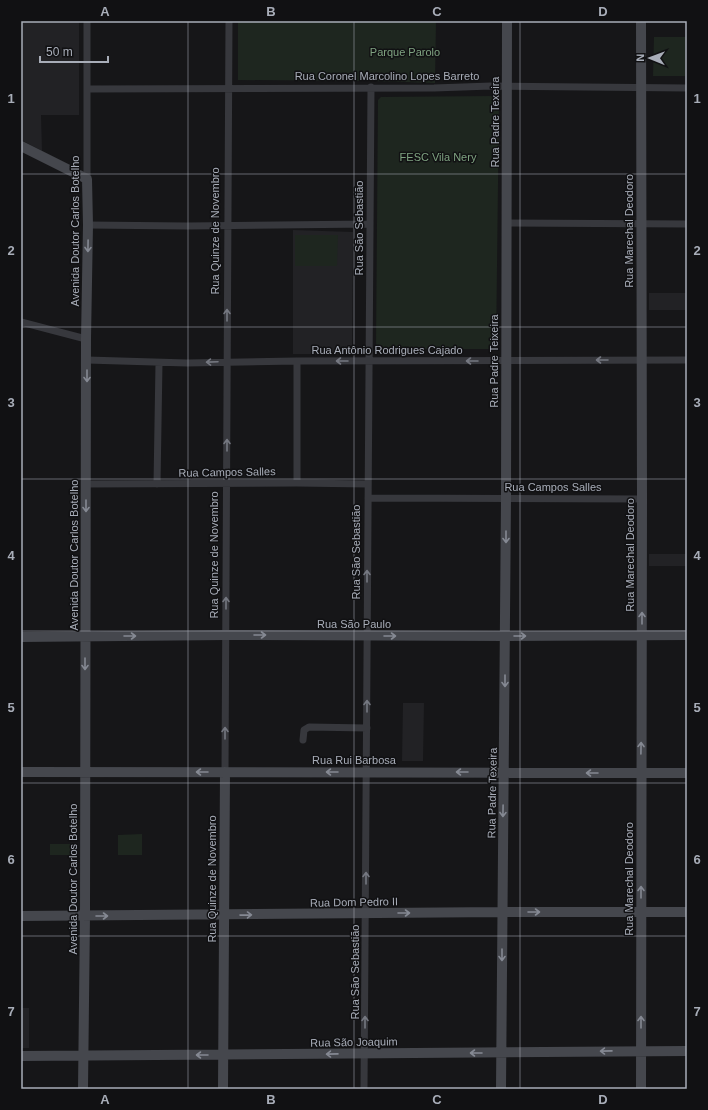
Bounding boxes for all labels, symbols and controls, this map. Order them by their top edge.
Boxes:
text: A [100,4,110,19]
text: B [266,4,276,19]
text: C [432,4,442,19]
text: D [598,4,608,19]
scale bar [40,38,108,64]
north arrow [630,38,670,78]
text: 50 m [46,45,73,59]
park label: Parque Parolo [370,46,440,58]
text: N [634,54,646,62]
street label: Rua Coronel Marcolino Lopes Barreto [295,70,479,82]
street label: Rua Padre Texeira [489,76,501,167]
text: 1 [7,91,15,106]
text: 1 [693,91,701,106]
park label: FESC Vila Nery [400,151,477,163]
street label: Avenida Doutor Carlos Botelho [69,156,81,306]
street label: Rua Quinze de Novembro [209,167,221,295]
street label: Rua Marechal Deodoro [623,174,635,288]
street label: Rua São Sebastião [353,181,365,275]
one-way arrow [84,239,92,252]
text: 2 [7,243,15,258]
text: 2 [693,243,701,258]
one-way arrow [223,309,231,322]
street label: Rua Padre Teixeira [488,313,500,408]
street label: Rua Antônio Rodrigues Cajado [311,344,463,356]
one-way arrow [596,356,609,364]
one-way arrow [336,357,349,365]
one-way arrow [466,357,479,365]
one-way arrow [206,359,219,366]
one-way arrow [83,369,91,382]
text: 3 [7,395,15,410]
text: 3 [693,395,701,410]
one-way arrow [223,439,231,452]
street label: Rua Campos Salles [178,465,276,479]
street label: Avenida Doutor Carlos Botelho [68,480,80,630]
street label: Rua Campos Salles [504,481,602,493]
street label: Rua Quinze de Novembro [208,491,220,619]
street label: Rua Marechal Deodoro [624,498,636,612]
one-way arrow [82,499,90,512]
street label: Rua São Sebastião [350,505,362,599]
one-way arrow [502,530,510,543]
text: 4 [7,548,15,563]
text: 4 [693,548,701,563]
one-way arrow [363,570,371,583]
one-way arrow [222,597,230,610]
one-way arrow [638,612,646,625]
street label: Rua São Paulo [317,618,391,630]
one-way arrow [253,631,266,639]
one-way arrow [123,632,136,640]
one-way arrow [383,632,396,640]
one-way arrow [513,632,526,640]
one-way arrow [81,657,89,670]
one-way arrow [501,674,509,687]
text: 5 [7,700,15,715]
one-way arrow [363,700,371,713]
text: 5 [693,700,701,715]
one-way arrow [221,727,229,740]
one-way arrow [637,742,645,755]
street label: Rua Padre Texeira [485,747,499,839]
street label: Rua Rui Barbosa [312,754,397,766]
one-way arrow [196,768,209,776]
one-way arrow [326,768,339,776]
one-way arrow [456,768,469,776]
one-way arrow [586,769,599,777]
street label: Avenida Doutor Carlos Botelho [67,804,79,954]
one-way arrow [499,804,507,817]
street label: Rua Quinze de Novembro [206,815,218,943]
street label: Rua Marechal Deodoro [623,822,635,936]
text: 6 [7,852,15,867]
text: 6 [693,852,701,867]
one-way arrow [362,872,370,885]
one-way arrow [637,886,645,899]
street label: Rua Dom Pedro II [310,895,398,909]
one-way arrow [527,908,540,916]
one-way arrow [397,909,410,917]
one-way arrow [239,911,252,919]
one-way arrow [95,912,108,920]
street label: Rua São Sebastião [349,925,361,1019]
one-way arrow [498,948,506,961]
text: 7 [7,1004,15,1019]
text: 7 [693,1004,701,1019]
one-way arrow [361,1016,369,1029]
one-way arrow [637,1016,645,1029]
street label: Rua São Joaquim [310,1035,398,1049]
one-way arrow [600,1047,613,1055]
one-way arrow [470,1049,483,1057]
one-way arrow [326,1050,339,1058]
one-way arrow [196,1051,209,1059]
text: A [100,1092,110,1107]
text: B [266,1092,276,1107]
text: C [432,1092,442,1107]
text: D [598,1092,608,1107]

